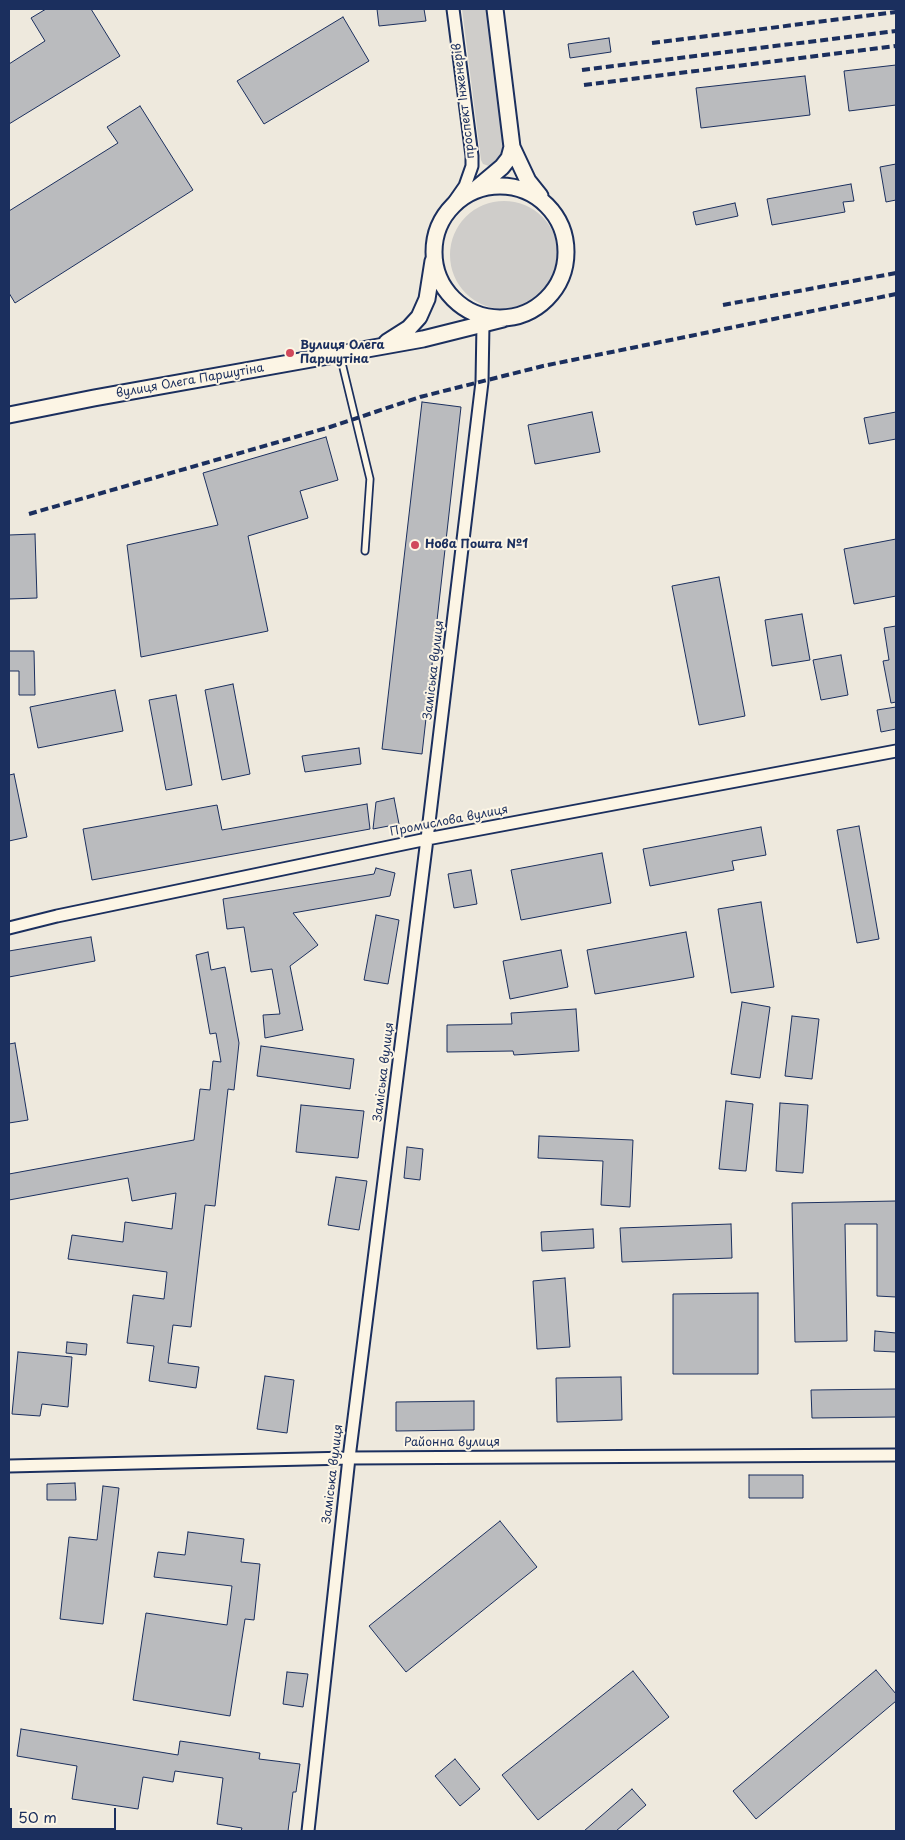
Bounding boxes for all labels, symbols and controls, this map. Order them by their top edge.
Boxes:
street label: проспект Інженерів [450,42,478,160]
place label: Вулиця Олега Паршутіна [300,339,385,367]
marker: Вулиця Олега Паршутіна [284,347,296,359]
street label: вулиця Олега Паршутіна [115,361,265,401]
place label: Нова Пошта №1 [425,538,528,552]
marker: Нова Пошта №1 [409,539,421,551]
street label: Заміська вулиця [421,619,447,721]
street label: Промислова вулиця [389,802,509,840]
street label: Заміська вулиця [371,1021,397,1123]
street label: Заміська вулиця [320,1423,346,1525]
street label: Районна вулиця [404,1436,500,1450]
scale bar [12,1798,119,1830]
text: 50 m [18,1805,57,1828]

